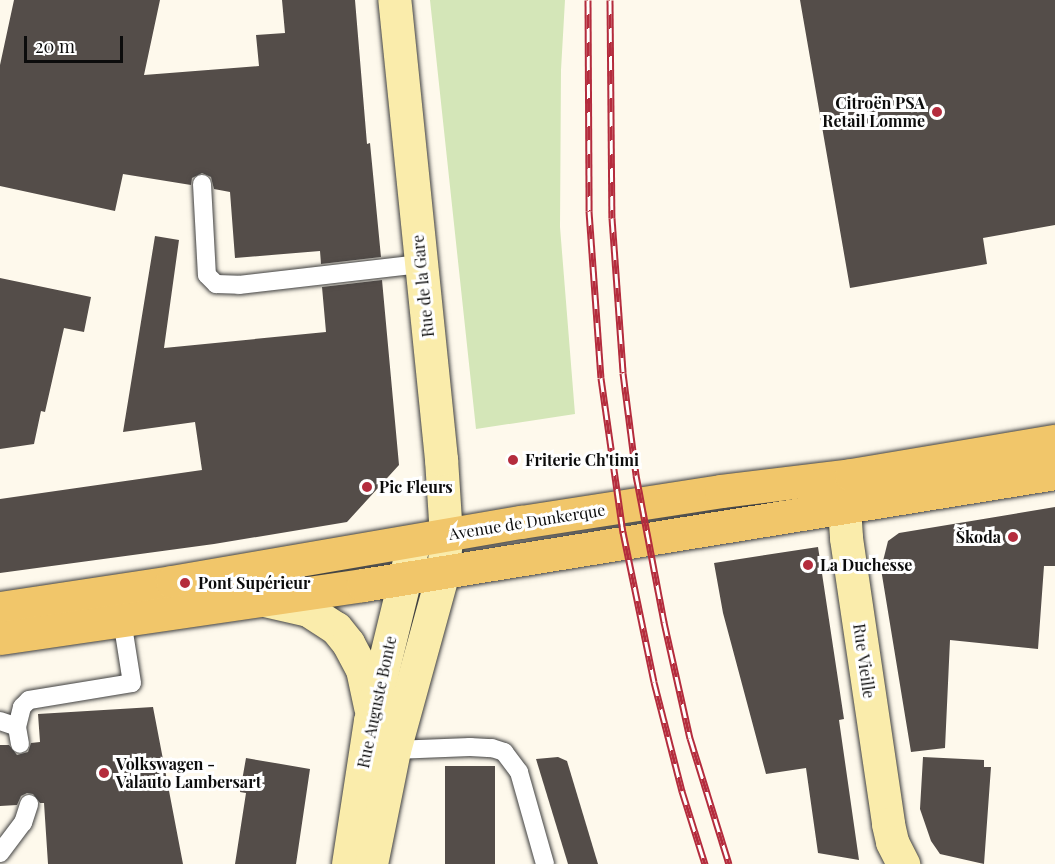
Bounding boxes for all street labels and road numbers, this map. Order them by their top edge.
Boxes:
street label: Rue de la Gare [408,233,438,339]
street label: Avenue de Dunkerque [447,500,607,544]
street label: Rue Vieille [849,622,879,700]
street label: Rue Auguste Bonte [354,634,400,770]

